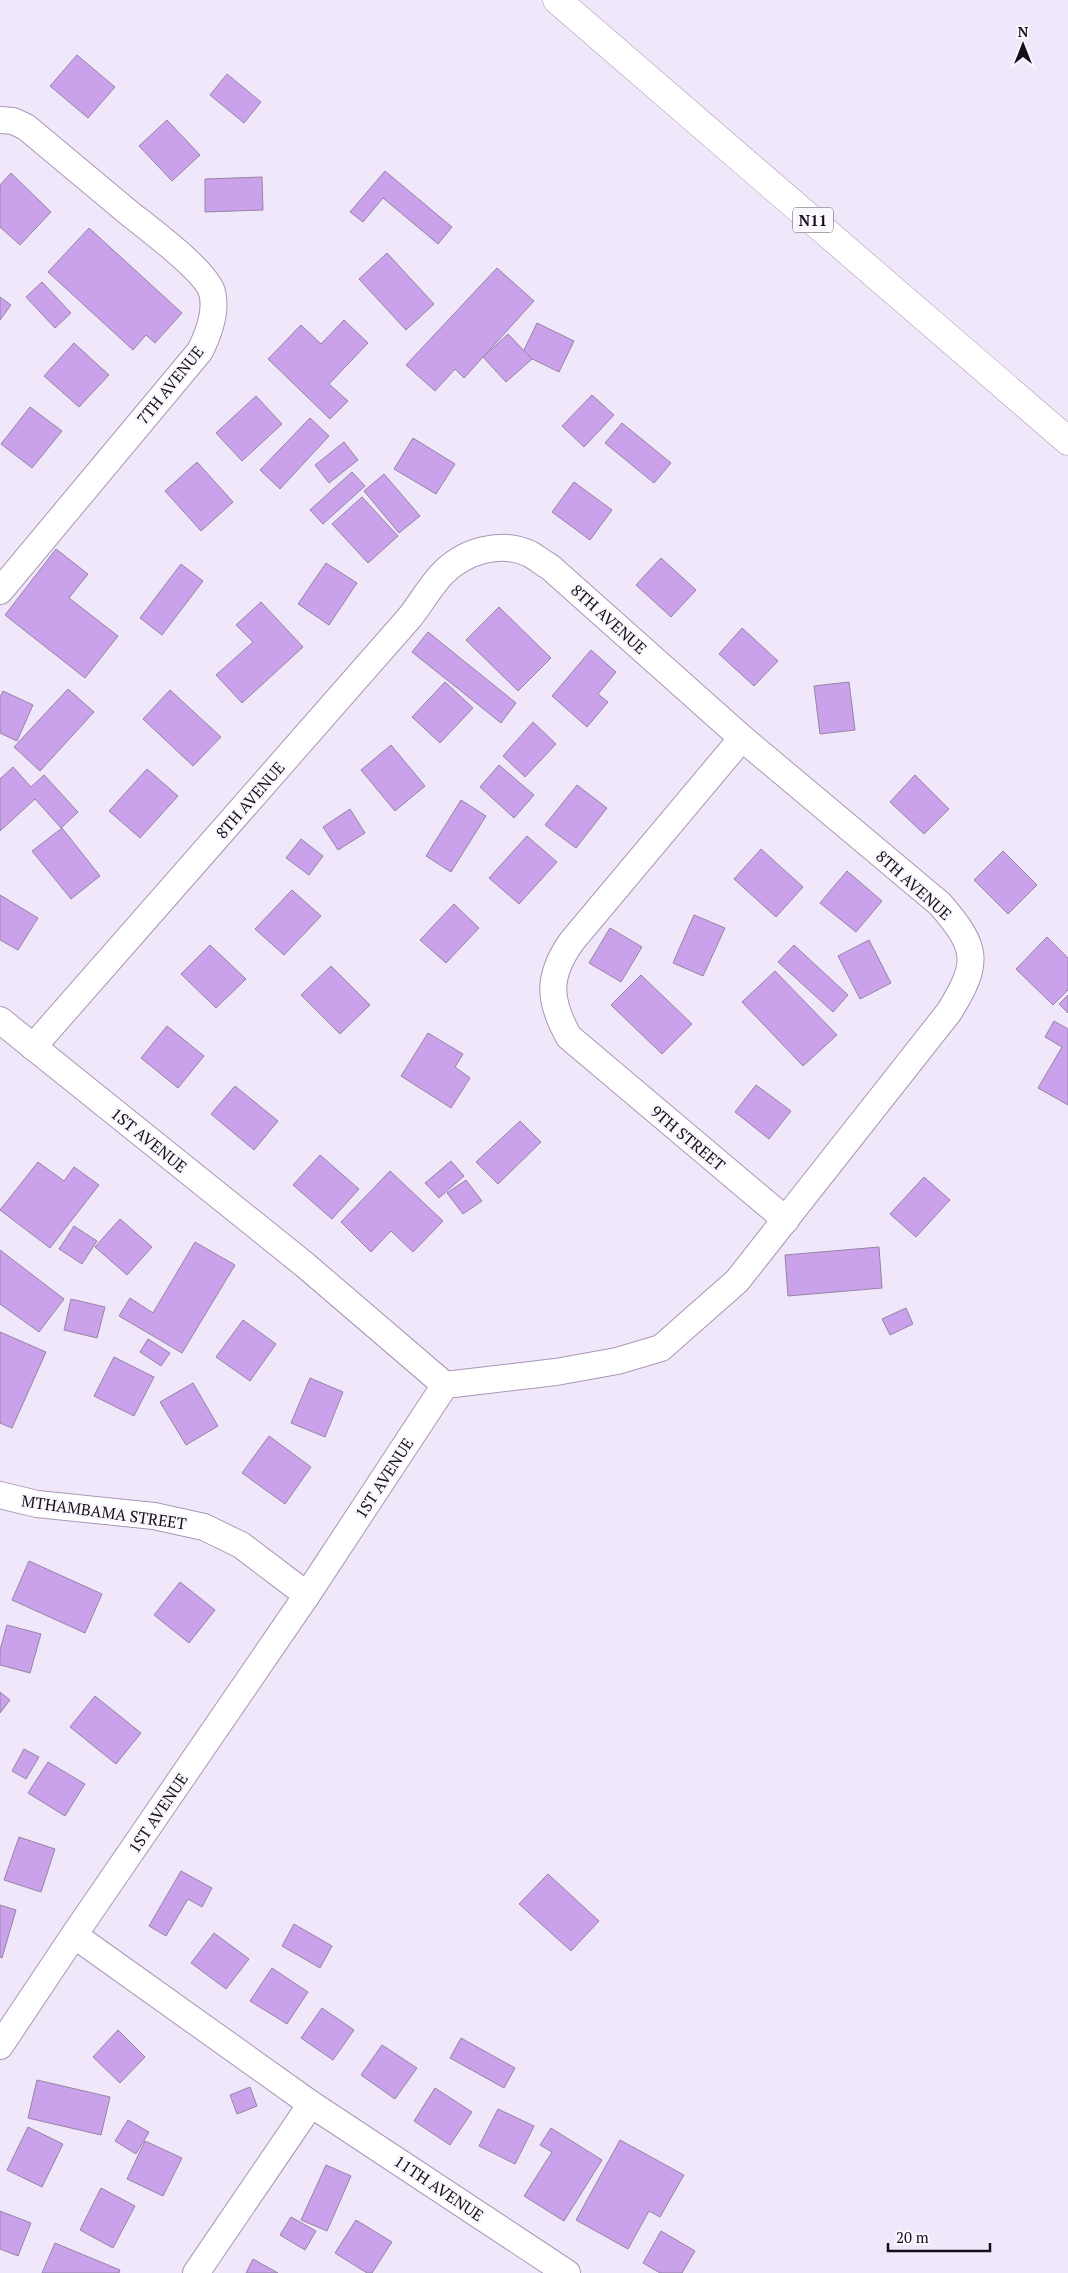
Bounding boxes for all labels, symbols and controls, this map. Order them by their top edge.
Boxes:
north arrow [998,20,1048,70]
text: N [1018,22,1029,41]
road number: N11 [793,208,833,232]
street label: 7TH AVENUE [132,341,208,429]
street label: 8TH AVENUE [566,579,652,659]
street label: 8TH AVENUE [211,757,289,843]
street label: 8TH AVENUE [871,845,957,925]
street label: 9TH STREET [646,1100,730,1176]
street label: 1ST AVENUE [106,1103,192,1177]
street label: 1ST AVENUE [350,1433,418,1523]
street label: MTHAMBAMA STREET [20,1490,188,1534]
street label: 1ST AVENUE [123,1769,193,1857]
street label: 11TH AVENUE [390,2150,488,2226]
scale bar [888,2220,990,2252]
text: 20 m [896,2227,929,2247]

